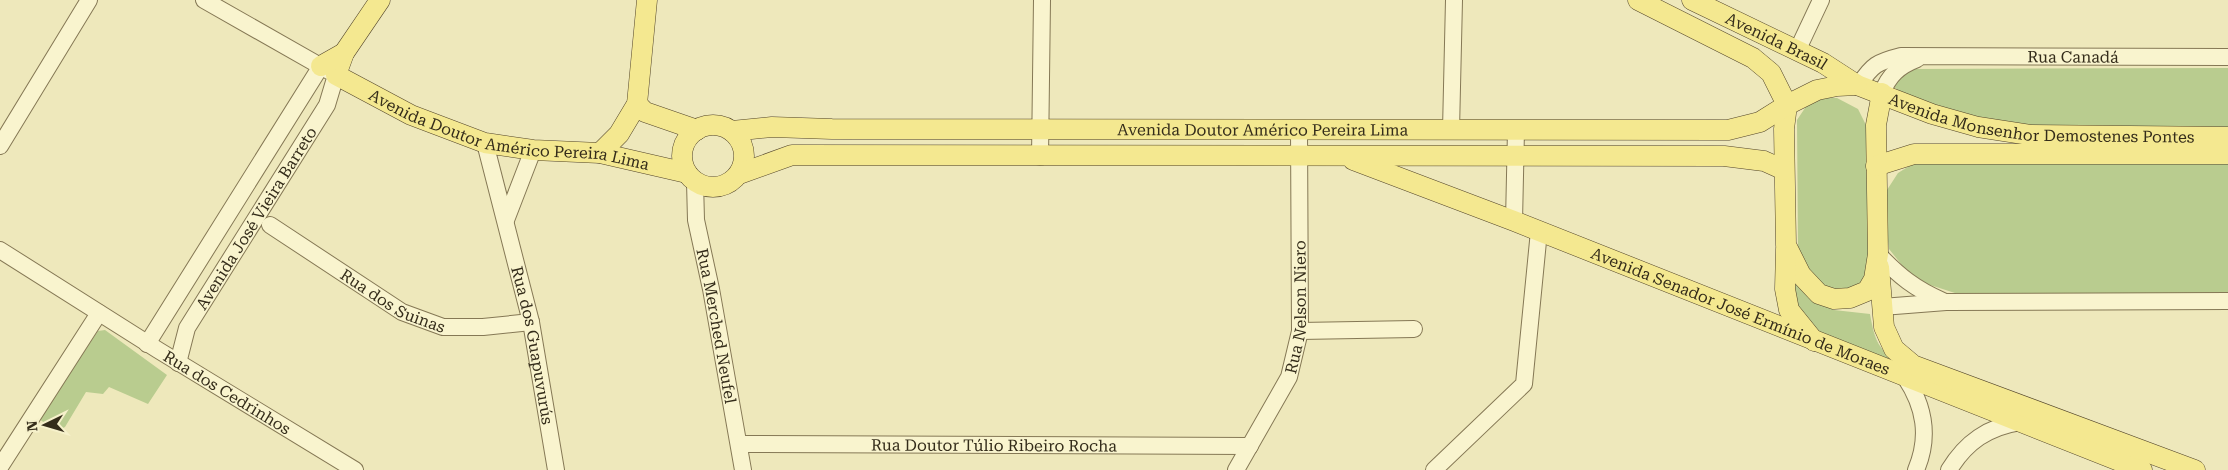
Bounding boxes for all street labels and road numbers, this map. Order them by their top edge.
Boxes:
street label: Avenida Brasil [1723,8,1831,73]
street label: Rua Canadá [2027,47,2119,66]
street label: Avenida Doutor Américo Pereira Lima [366,85,652,174]
street label: Avenida Monsenhor Demostenes Pontes [1886,89,2195,146]
street label: Avenida Doutor Américo Pereira Lima [1117,120,1409,139]
street label: Avenida José Vieira Barreto [192,123,321,313]
street label: Rua Nelson Niero [1281,240,1310,376]
street label: Avenida Senador José Ermínio de Moraes [1589,243,1893,379]
street label: Rua Merched Neufel [693,247,741,405]
street label: Rua dos Guapuvurús [508,264,558,426]
street label: Rua dos Suinas [337,265,448,337]
street label: Rua dos Cedrinhos [160,346,295,438]
street label: Rua Doutor Túlio Ribeiro Rocha [871,435,1117,455]

